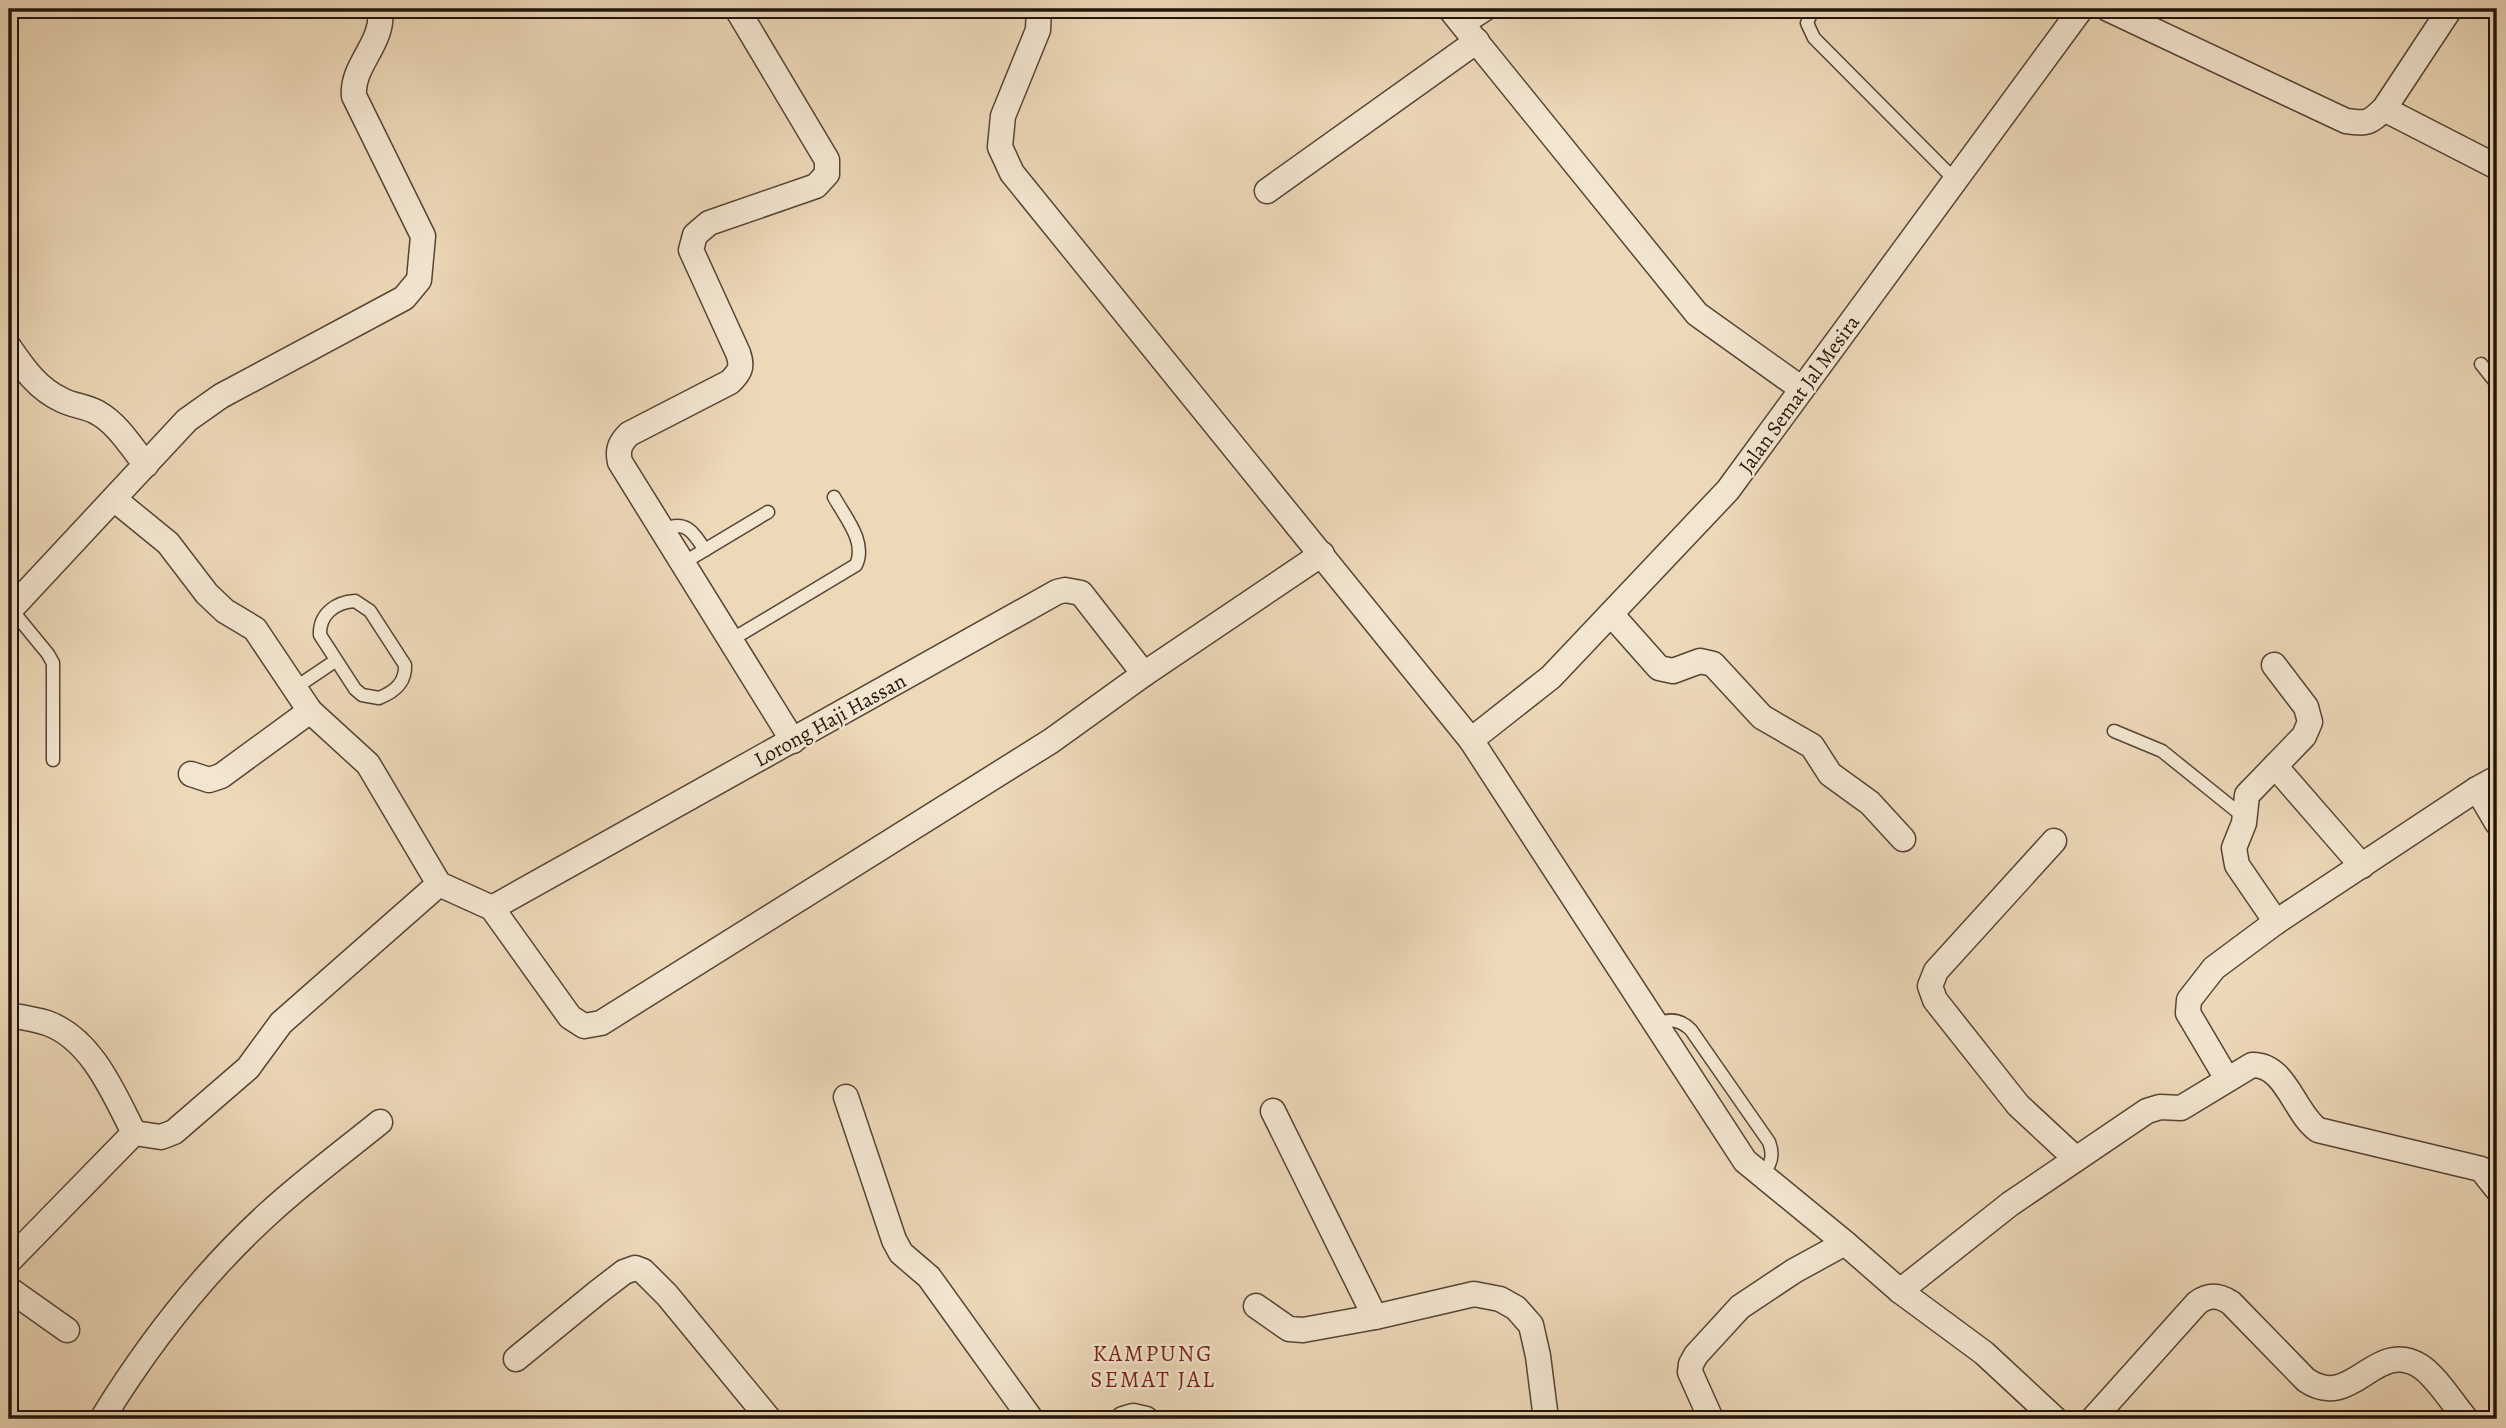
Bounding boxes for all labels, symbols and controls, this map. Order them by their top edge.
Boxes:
street label: Jalan Semat Jal Mesira [1732,309,1866,479]
street label: Lorong Haji Hassan [749,667,911,773]
district label: KAMPUNG SEMAT JAL [1090,1338,1216,1395]

